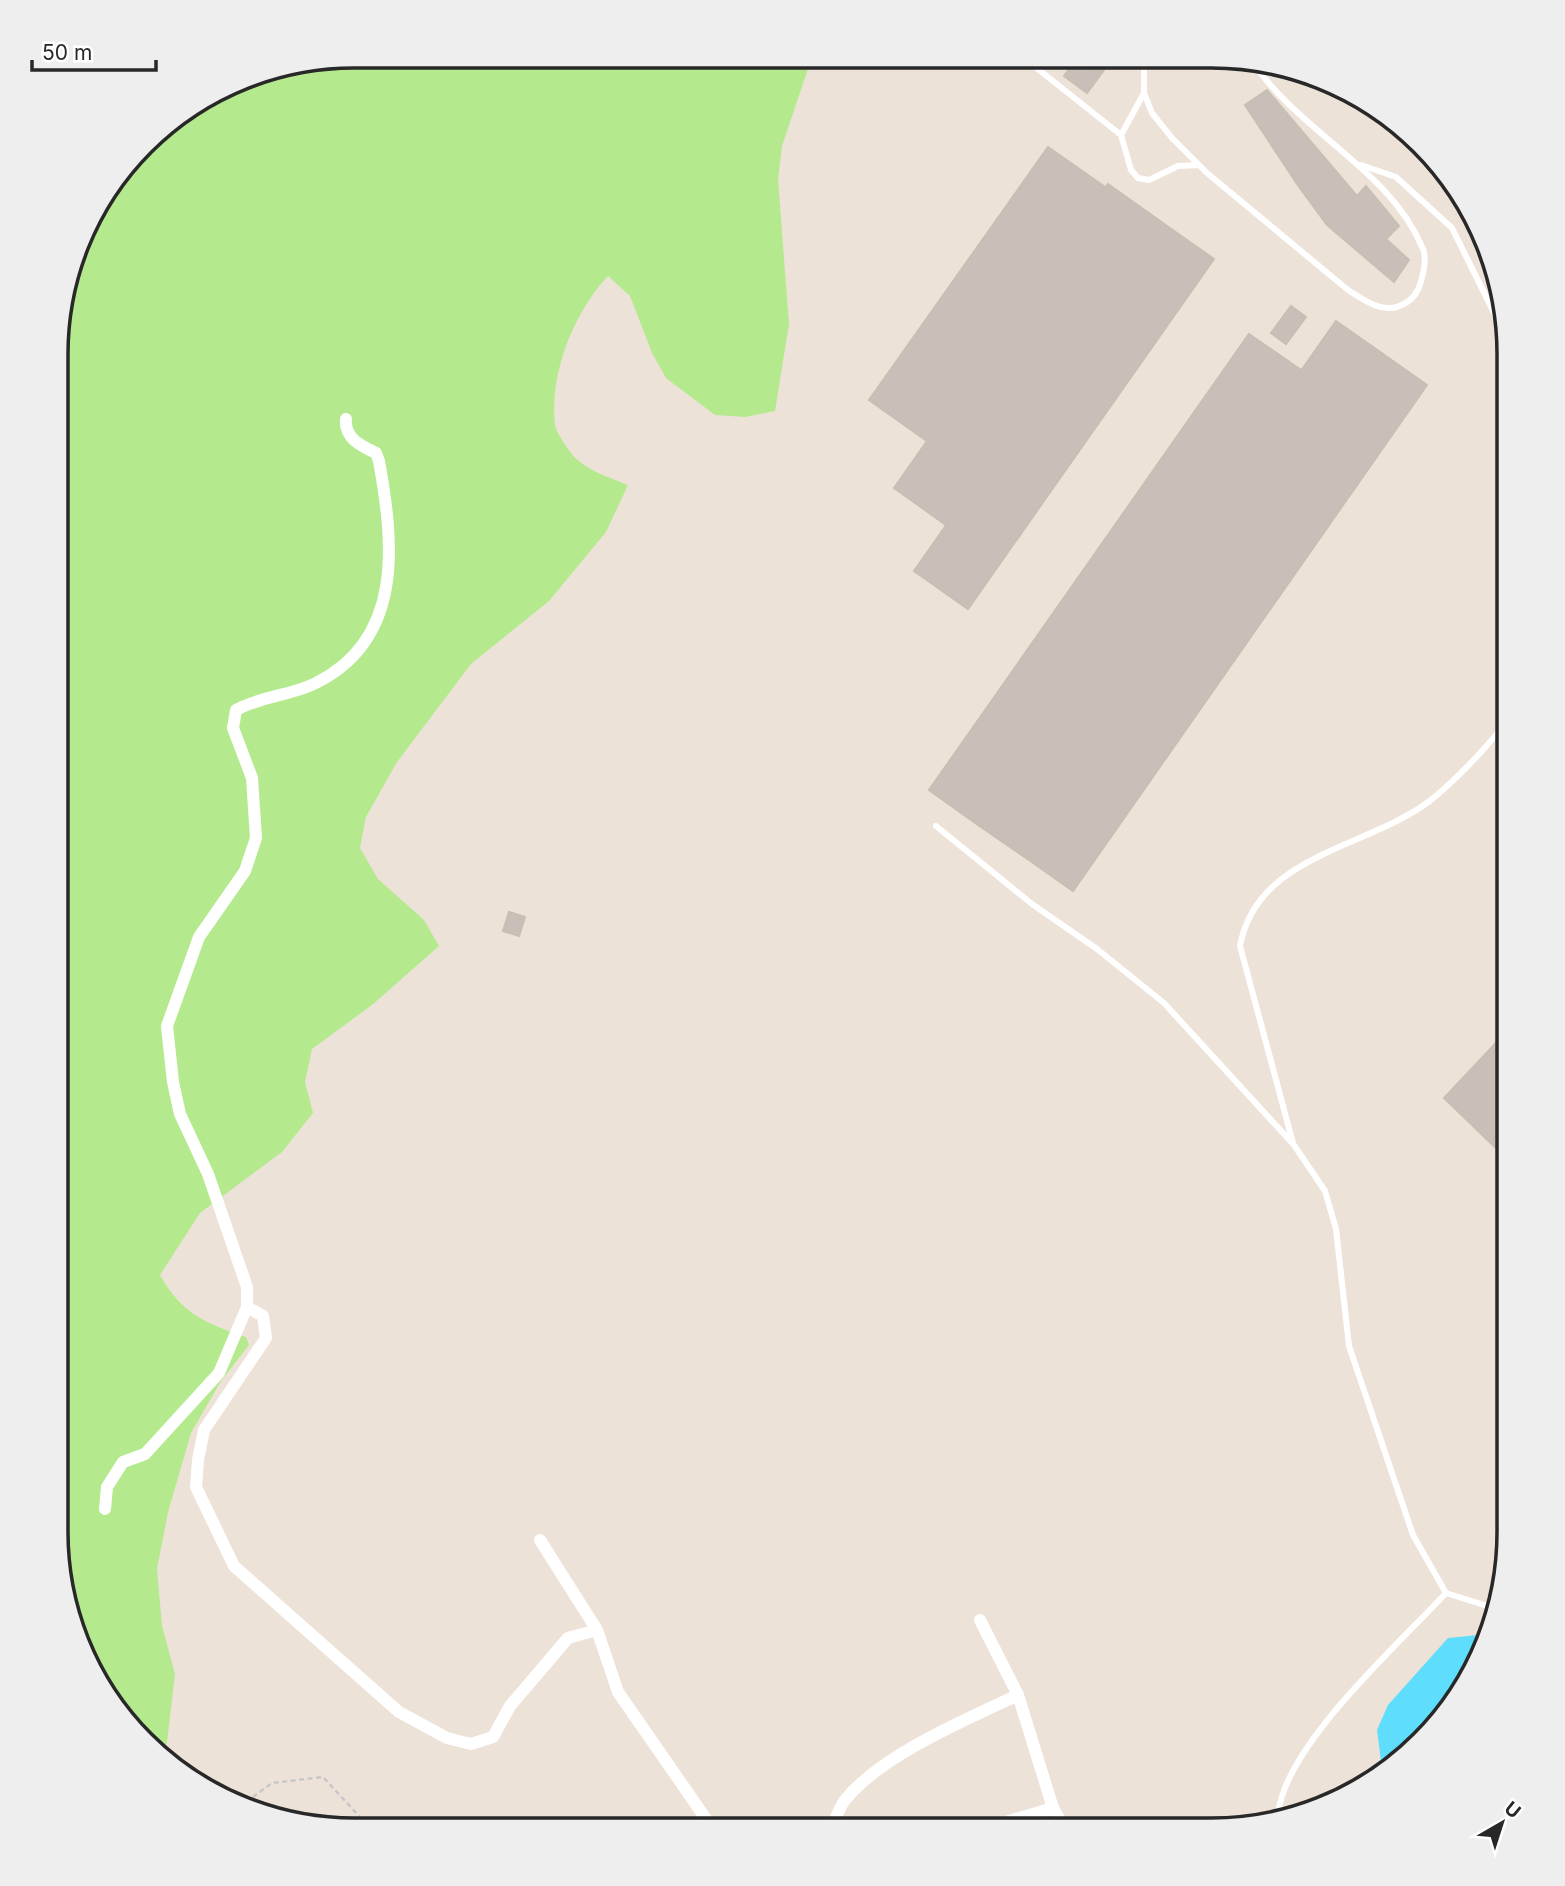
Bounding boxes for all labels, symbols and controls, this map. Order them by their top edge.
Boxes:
scale bar [32,28,156,72]
text: 50 m [42,40,92,65]
north arrow [1467,1788,1537,1858]
text: U [1500,1797,1525,1823]

